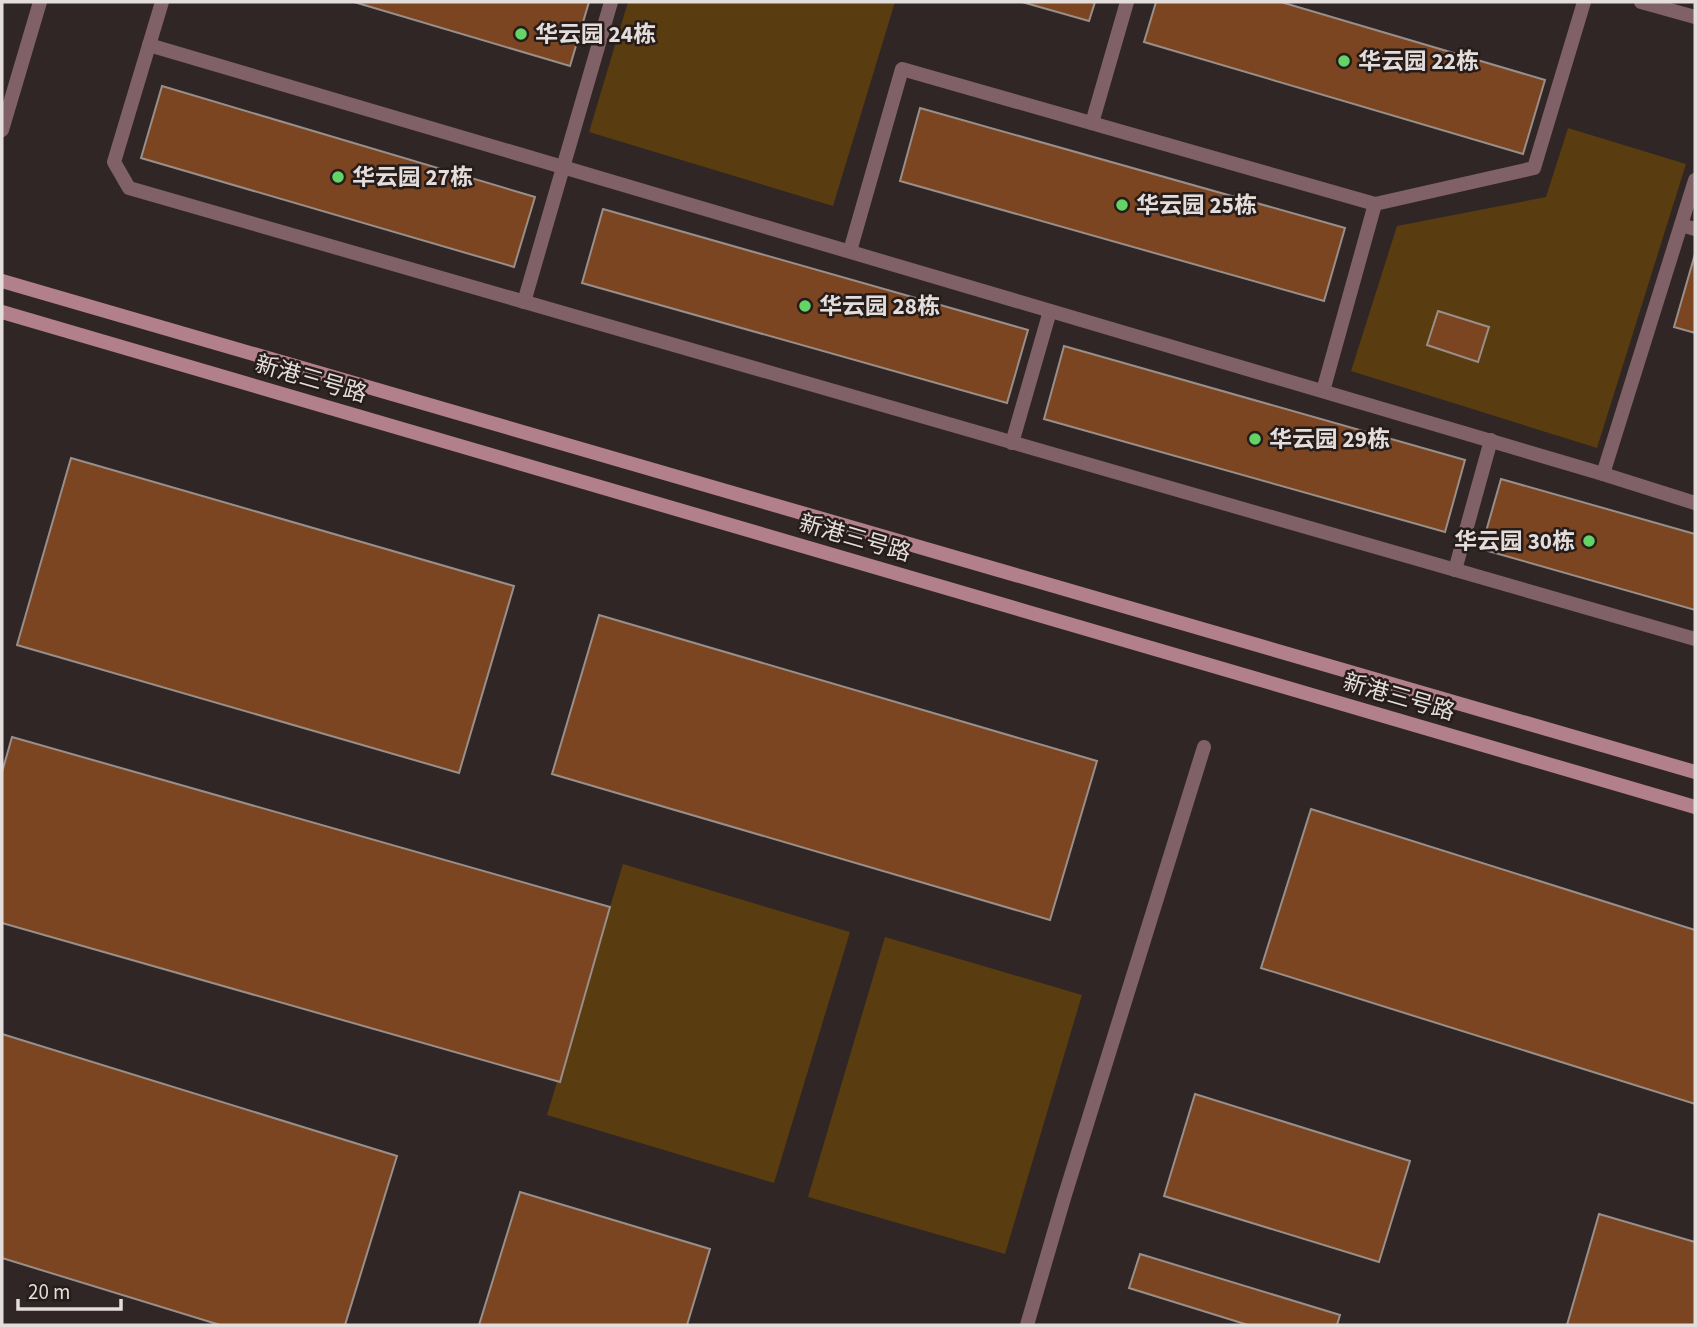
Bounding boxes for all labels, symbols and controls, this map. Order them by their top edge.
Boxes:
place label: 华云园 24栋 [535,18,656,51]
marker: 华云园 24栋 [513,26,529,42]
place label: 华云园 22栋 [1358,45,1479,78]
marker: 华云园 22栋 [1336,53,1352,69]
place label: 华云园 27栋 [352,161,473,194]
marker: 华云园 27栋 [330,169,346,185]
place label: 华云园 25栋 [1136,189,1257,222]
marker: 华云园 25栋 [1114,197,1130,213]
place label: 华云园 28栋 [819,290,940,323]
marker: 华云园 28栋 [797,298,813,314]
street label: 新港三号路 [251,347,371,411]
place label: 华云园 29栋 [1269,423,1390,456]
marker: 华云园 29栋 [1247,431,1263,447]
street label: 新港三号路 [795,506,915,570]
place label: 华云园 30栋 [1454,525,1575,558]
marker: 华云园 30栋 [1581,533,1597,549]
street label: 新港三号路 [1339,665,1459,729]
scale bar [18,1268,121,1312]
text: 20 m [28,1277,70,1307]

